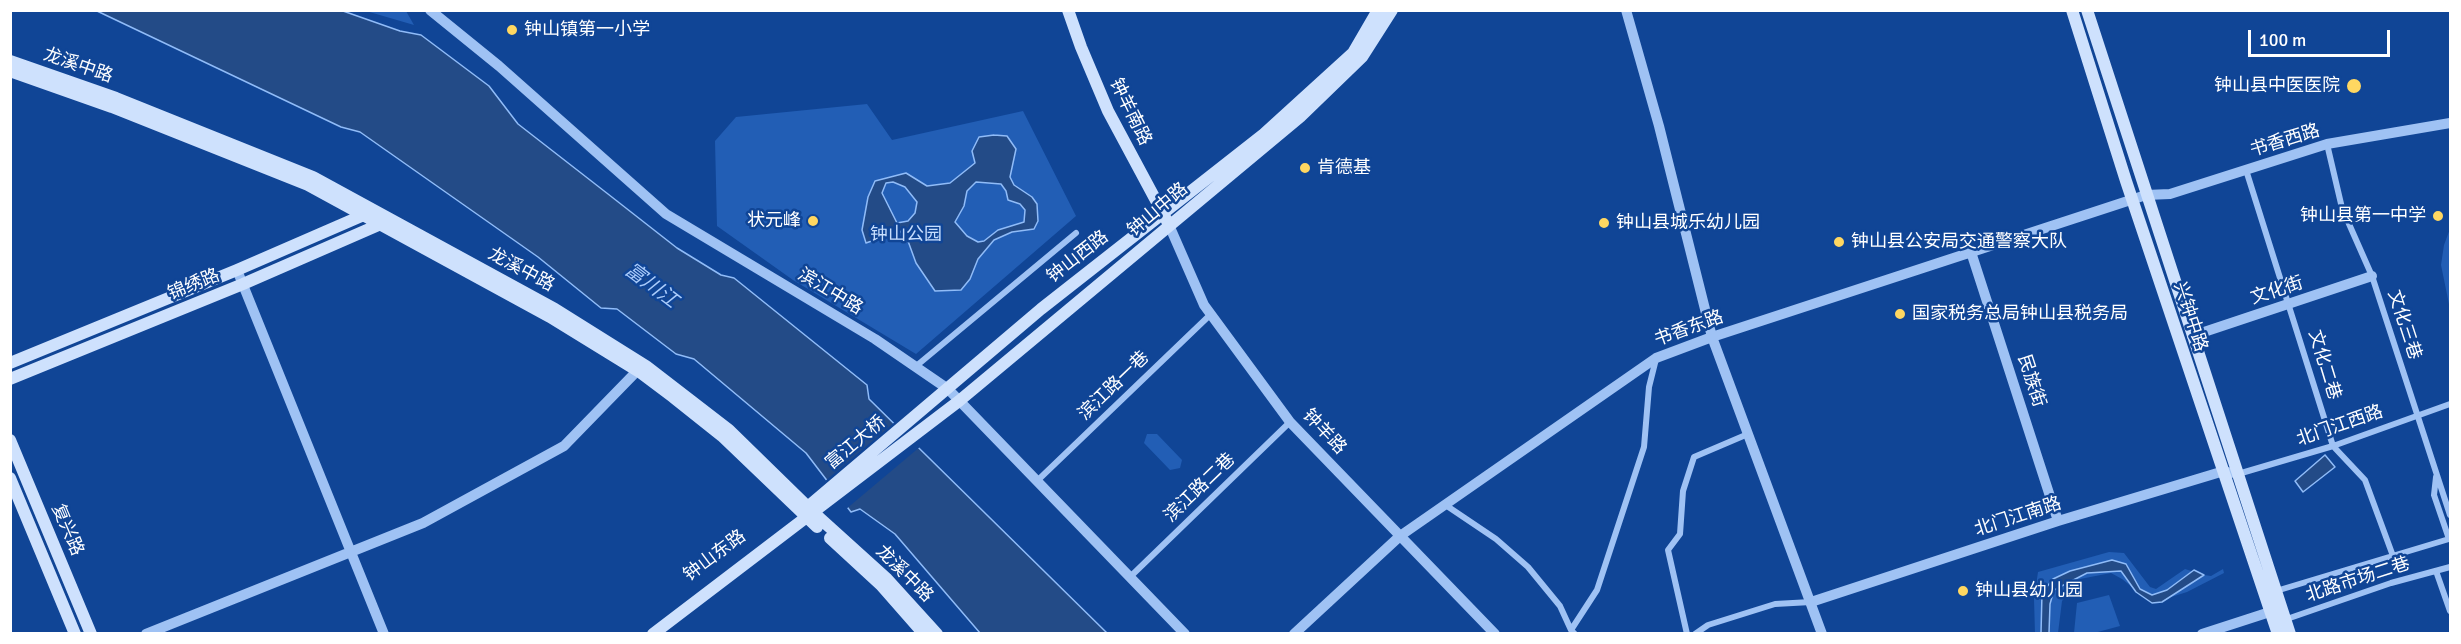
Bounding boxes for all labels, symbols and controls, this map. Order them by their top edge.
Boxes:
scale bar [2251,18,2394,56]
place label: 钟山镇第一小学 [524,19,650,41]
marker: 钟山镇第一小学 [505,23,519,37]
text: 100 m [2259,29,2306,51]
street label: 龙溪中路 [40,44,116,88]
street label: 钟羊南路 [1105,75,1155,149]
place label: 钟山县中医医院 [2214,75,2340,97]
marker: 钟山县中医医院 [2345,77,2363,95]
street label: 书香西路 [2247,120,2323,162]
place label: 肯德基 [1317,157,1371,179]
marker: 肯德基 [1298,161,1312,175]
street label: 钟山中路 [1123,179,1193,241]
place label: 钟山县第一中学 [2300,205,2426,227]
marker: 钟山县第一中学 [2431,209,2445,223]
place label: 状元峰 [747,210,801,232]
place label: 钟山县城乐幼儿园 [1616,212,1760,234]
marker: 状元峰 [806,214,820,228]
marker: 钟山县城乐幼儿园 [1597,216,1611,230]
park label: 钟山公园 [870,224,942,246]
street label: 钟山西路 [1043,226,1113,288]
place label: 钟山县公安局交通警察大队 [1851,231,2067,253]
marker: 钟山县公安局交通警察大队 [1832,235,1846,249]
street label: 龙溪中路 [484,244,558,296]
water label: 富川江 [620,258,682,314]
street label: 滨江中路 [794,264,866,320]
street label: 锦绣路 [165,265,223,305]
street label: 文化街 [2248,272,2306,310]
street label: 兴钟中路 [2169,279,2211,355]
street label: 文化三巷 [2383,287,2425,363]
place label: 国家税务总局钟山县税务局 [1912,303,2128,325]
street label: 书香东路 [1651,307,1727,351]
marker: 国家税务总局钟山县税务局 [1893,307,1907,321]
street label: 文化二巷 [2303,327,2345,403]
street label: 滨江路一巷 [1074,347,1154,425]
street label: 民族街 [2012,352,2050,410]
street label: 北门江西路 [2294,401,2386,451]
street label: 钟羊路 [1298,405,1350,459]
street label: 富江大桥 [821,412,891,474]
street label: 滨江路二巷 [1160,449,1240,527]
street label: 北门江南路 [1972,493,2064,541]
street label: 复兴路 [47,501,87,559]
street label: 钟山东路 [680,526,750,586]
street label: 龙溪中路 [871,541,937,607]
street label: 北路市场二巷 [2303,553,2413,607]
place label: 钟山县幼儿园 [1975,580,2083,602]
marker: 钟山县幼儿园 [1956,584,1970,598]

